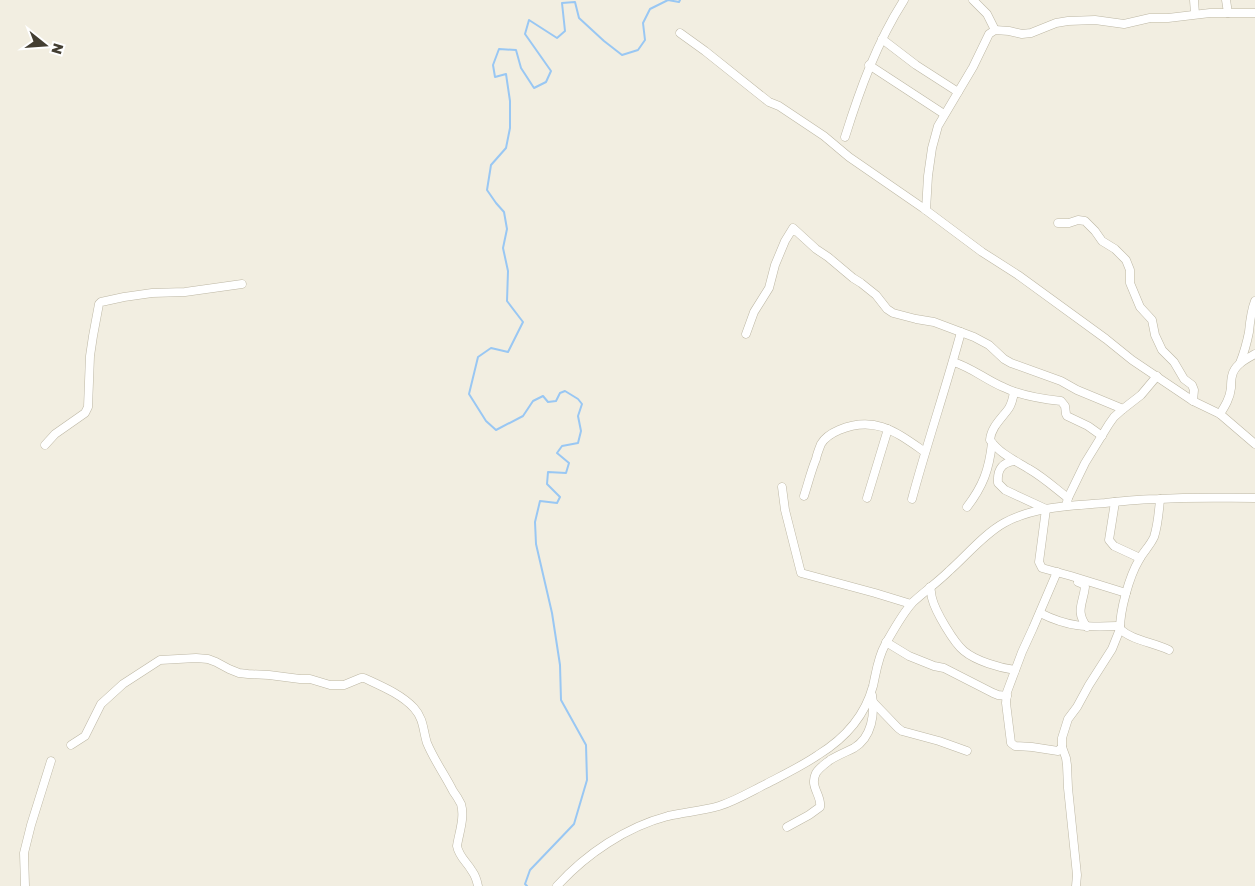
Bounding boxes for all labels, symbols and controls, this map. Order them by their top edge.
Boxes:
north arrow [20,20,70,70]
text: N [48,41,68,57]

